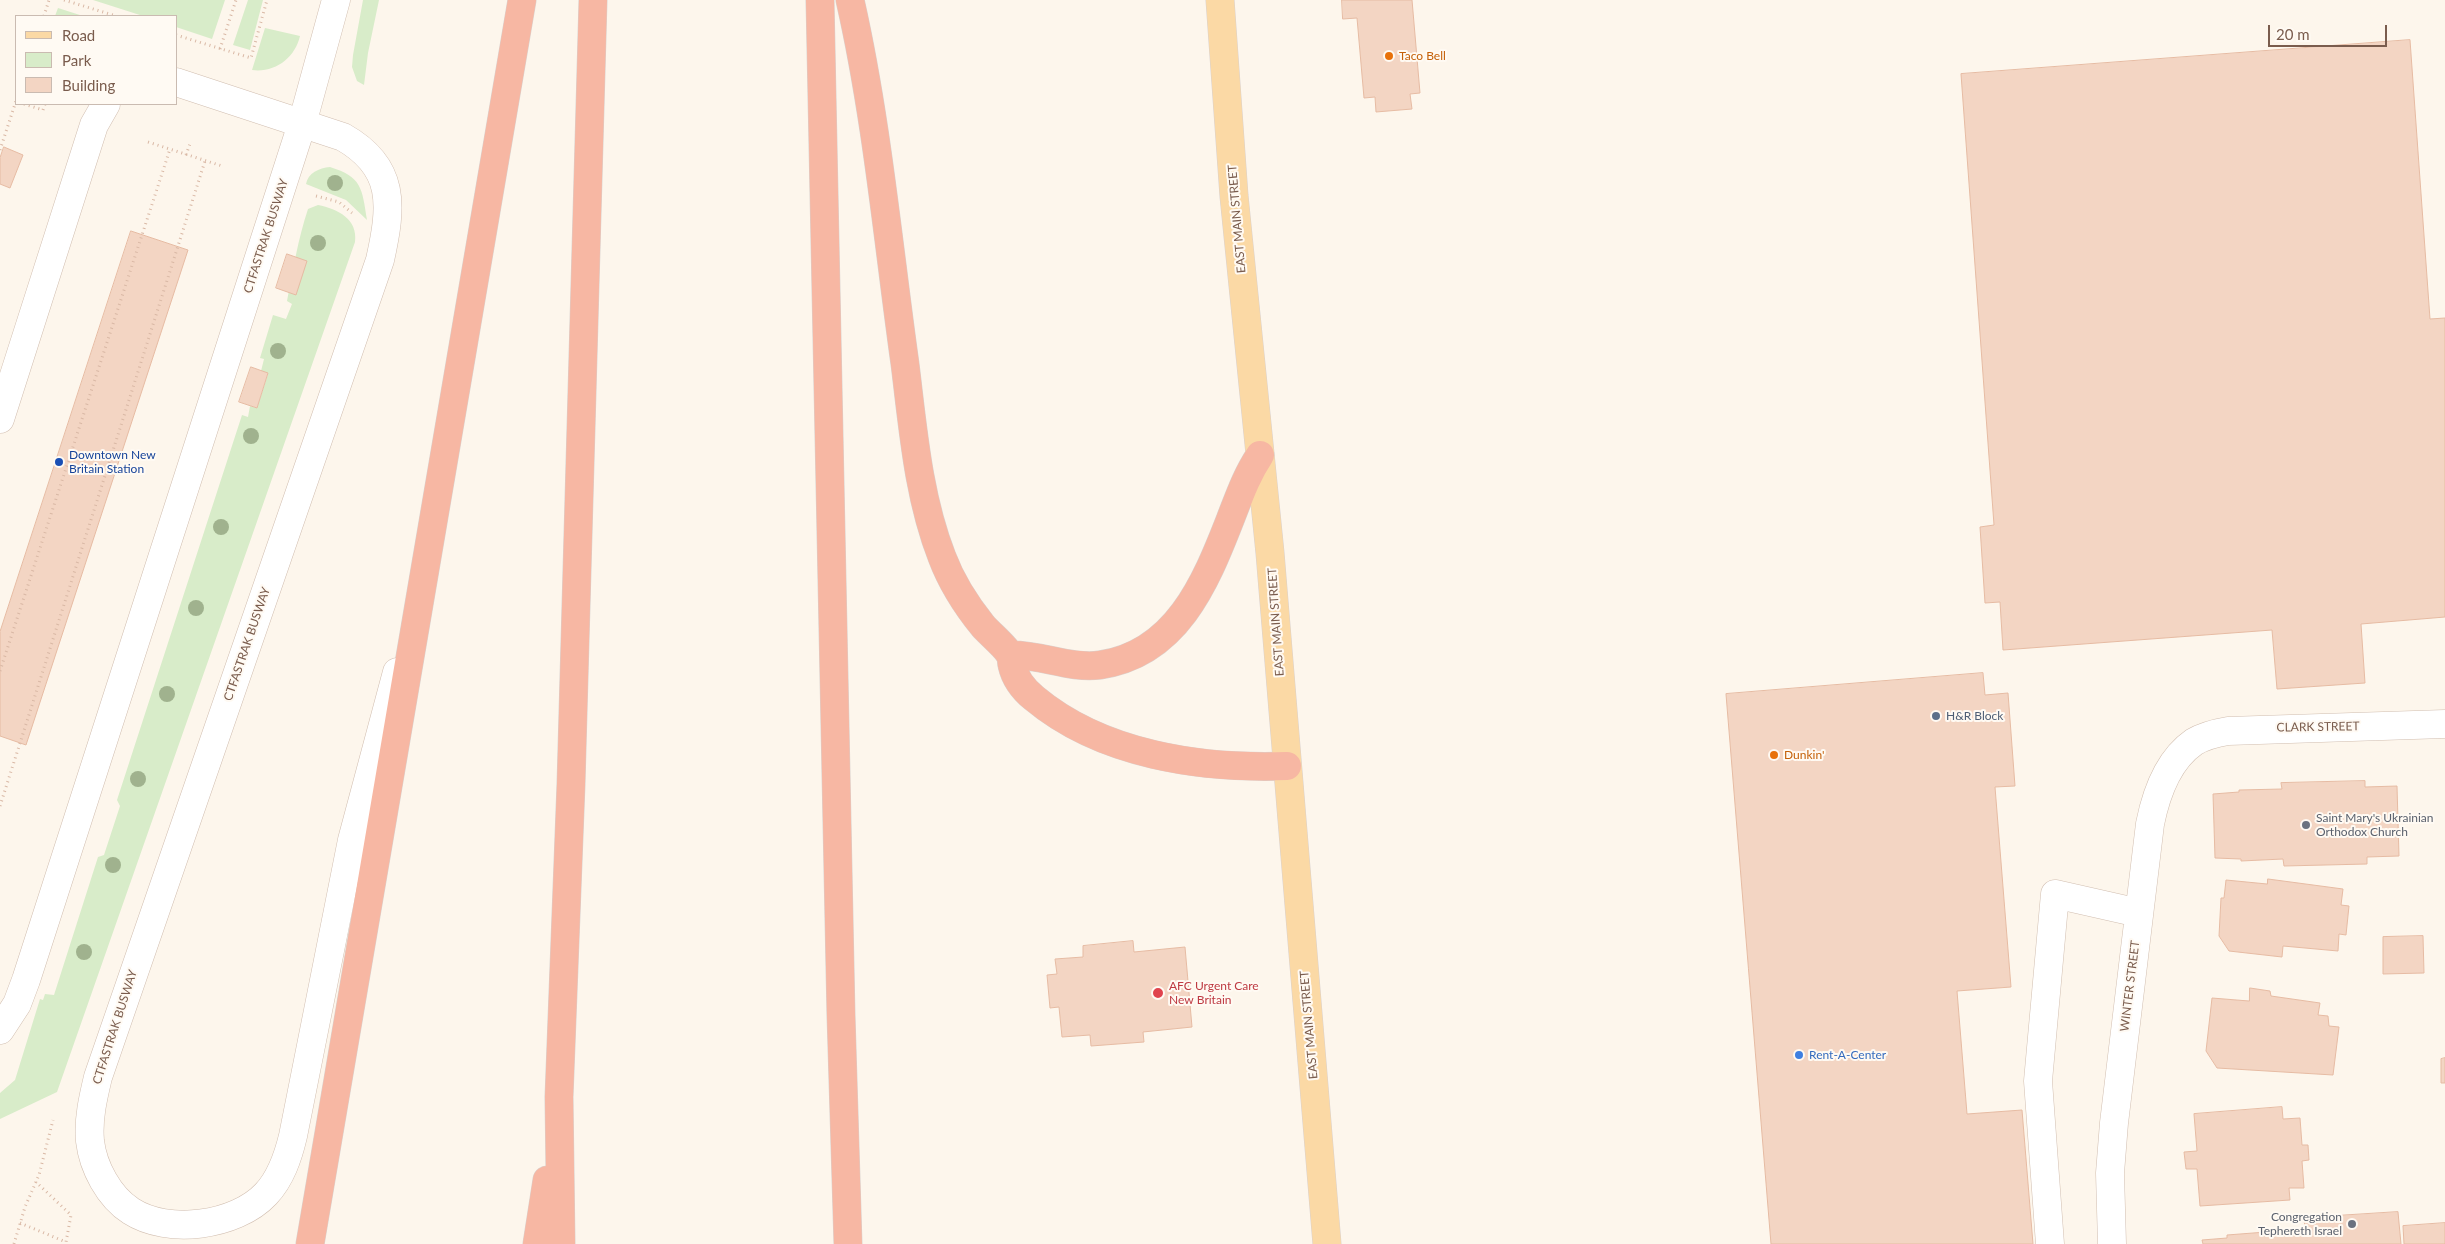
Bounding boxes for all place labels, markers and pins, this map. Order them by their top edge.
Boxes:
place label: Taco Bell [1399,49,1446,63]
marker: Taco Bell [1383,50,1395,62]
place label: Downtown New Britain Station [69,448,156,476]
marker: Downtown New Britain Station [53,456,65,468]
place label: H&R Block [1946,709,2003,723]
marker: H&R Block [1930,710,1942,722]
place label: Dunkin' [1784,748,1824,762]
marker: Dunkin' [1768,749,1780,761]
place label: Saint Mary's Ukrainian Orthodox Church [2316,811,2434,839]
marker: Saint Mary's Ukrainian Orthodox Church [2300,819,2312,831]
place label: AFC Urgent Care New Britain [1169,979,1259,1007]
marker: AFC Urgent Care New Britain [1151,986,1165,1000]
place label: Rent-A-Center [1809,1048,1886,1062]
marker: Rent-A-Center [1793,1049,1805,1061]
place label: Congregation Tephereth Israel [2258,1210,2342,1238]
marker: Congregation Tephereth Israel [2346,1218,2358,1230]

